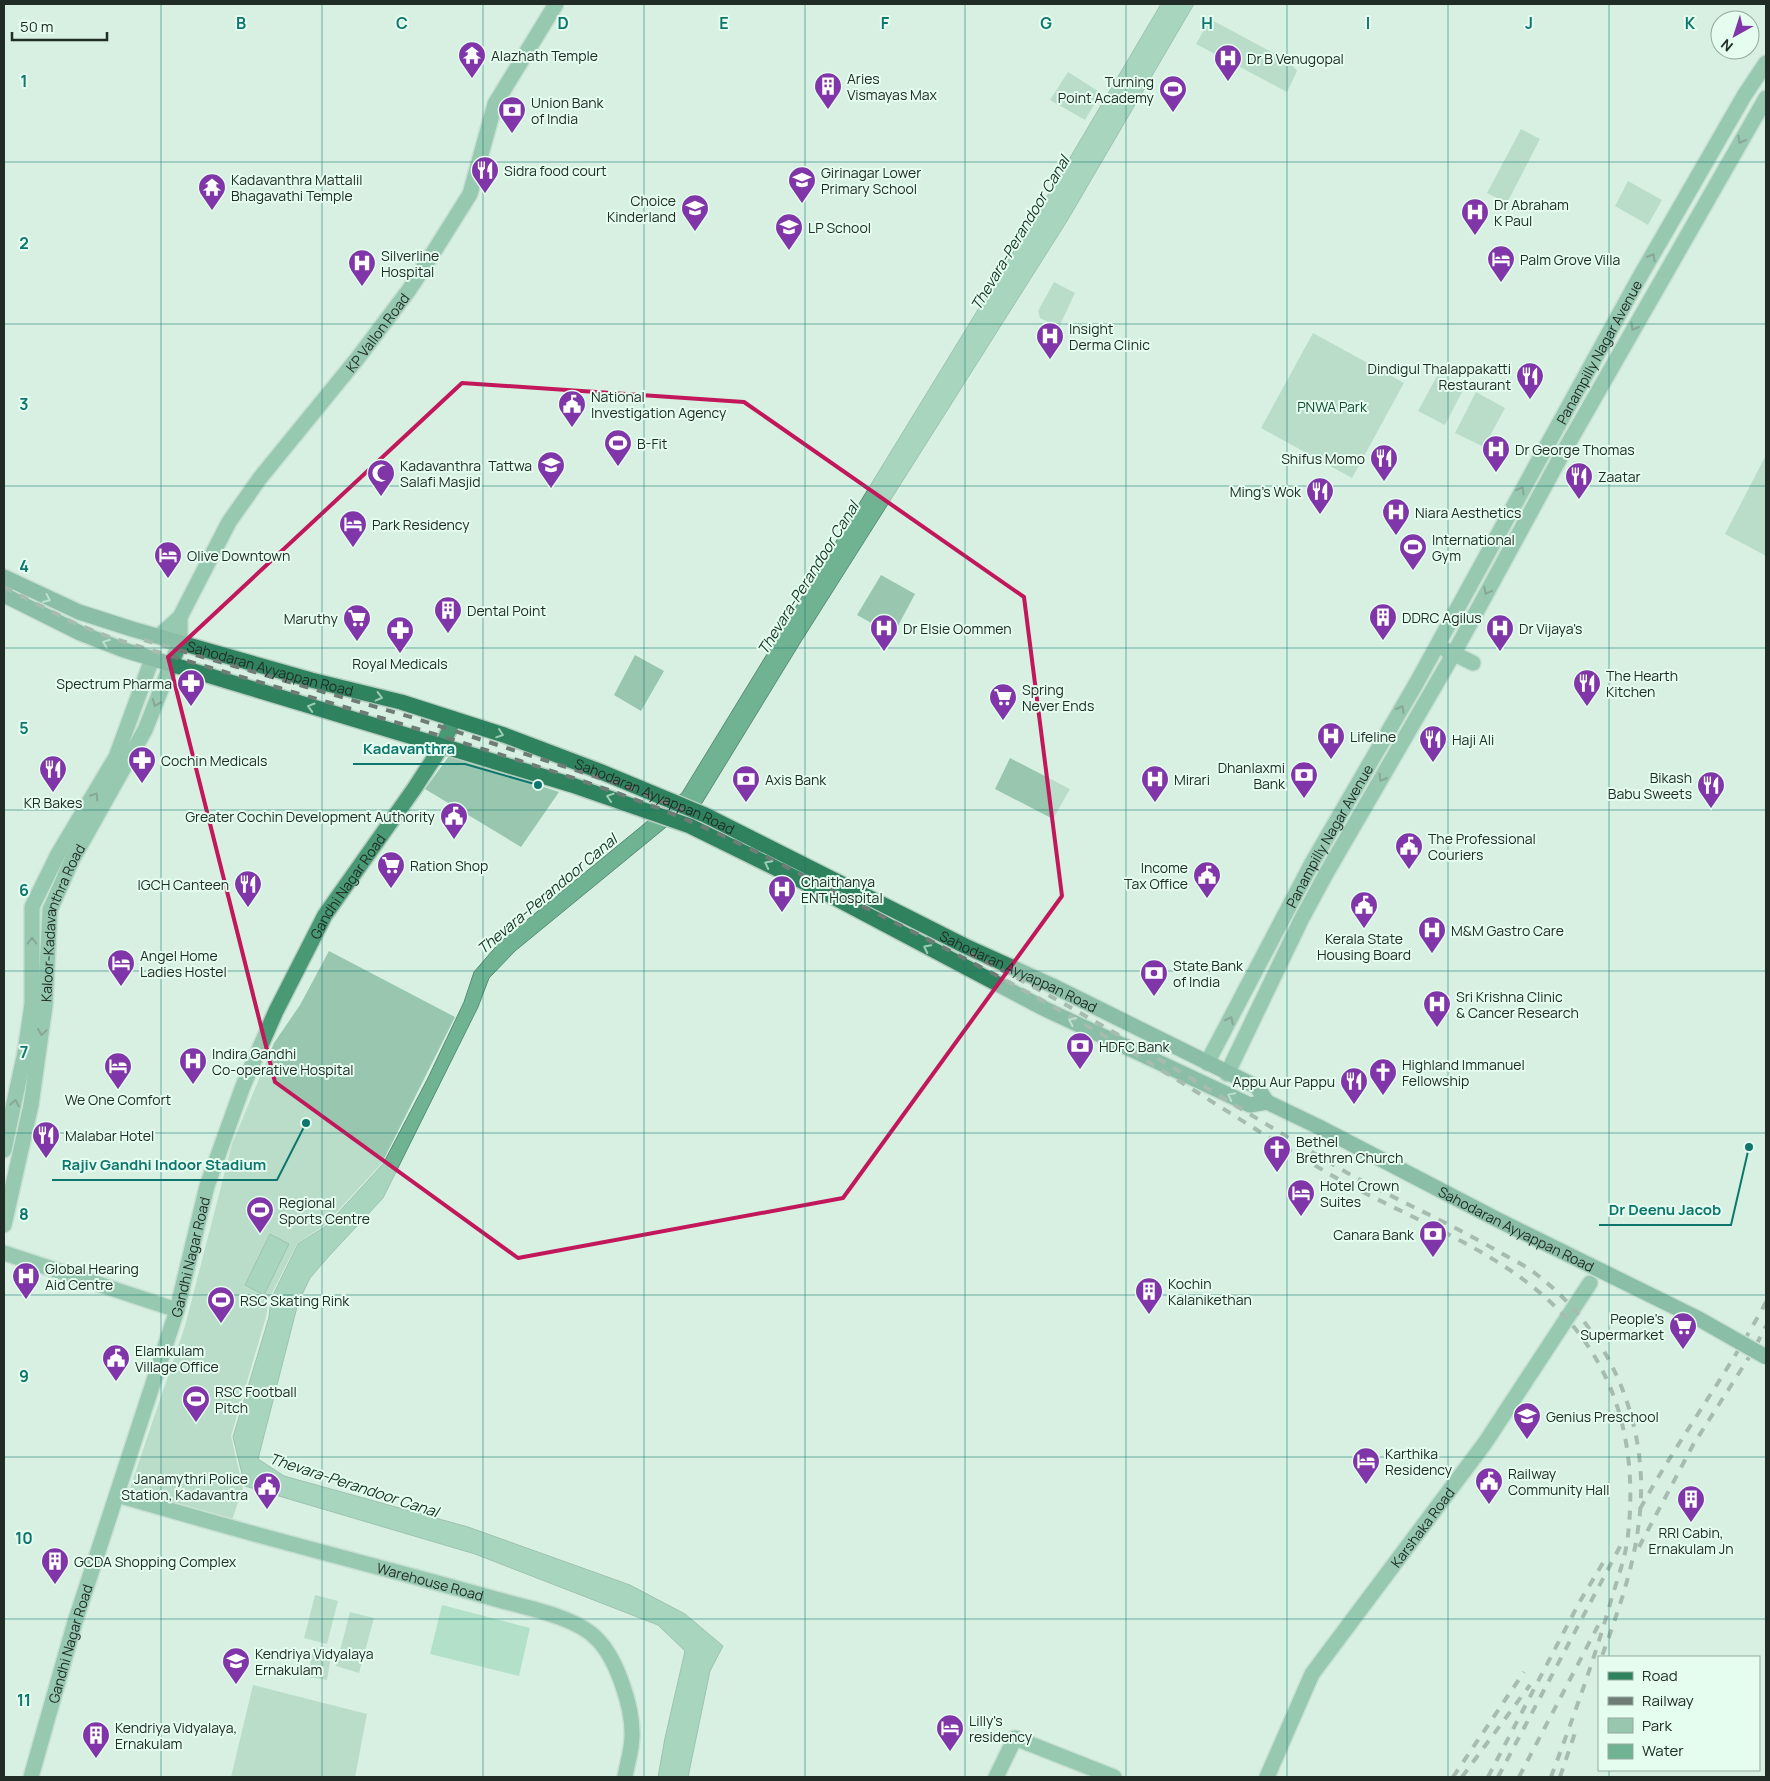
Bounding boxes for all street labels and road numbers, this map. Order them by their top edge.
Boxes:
street label: Panampilly Nagar Avenue [1551,276,1646,427]
street label: KP Vallon Road [341,289,413,376]
street label: Sahodaran Ayyappan Road [185,636,355,700]
street label: Sahodaran Ayyappan Road [572,753,738,838]
street label: Panampilly Nagar Avenue [1281,761,1377,911]
street label: Gandhi Nagar Road [305,830,389,942]
street label: Kaloor-Kadavanthra Road [36,840,89,1003]
street label: Sahodaran Ayyappan Road [937,925,1101,1016]
street label: Sahodaran Ayyappan Road [1435,1181,1598,1275]
street label: Gandhi Nagar Road [166,1195,214,1320]
street label: Karshaka Road [1386,1483,1458,1571]
street label: Warehouse Road [375,1558,486,1605]
street label: Gandhi Nagar Road [43,1582,96,1705]

